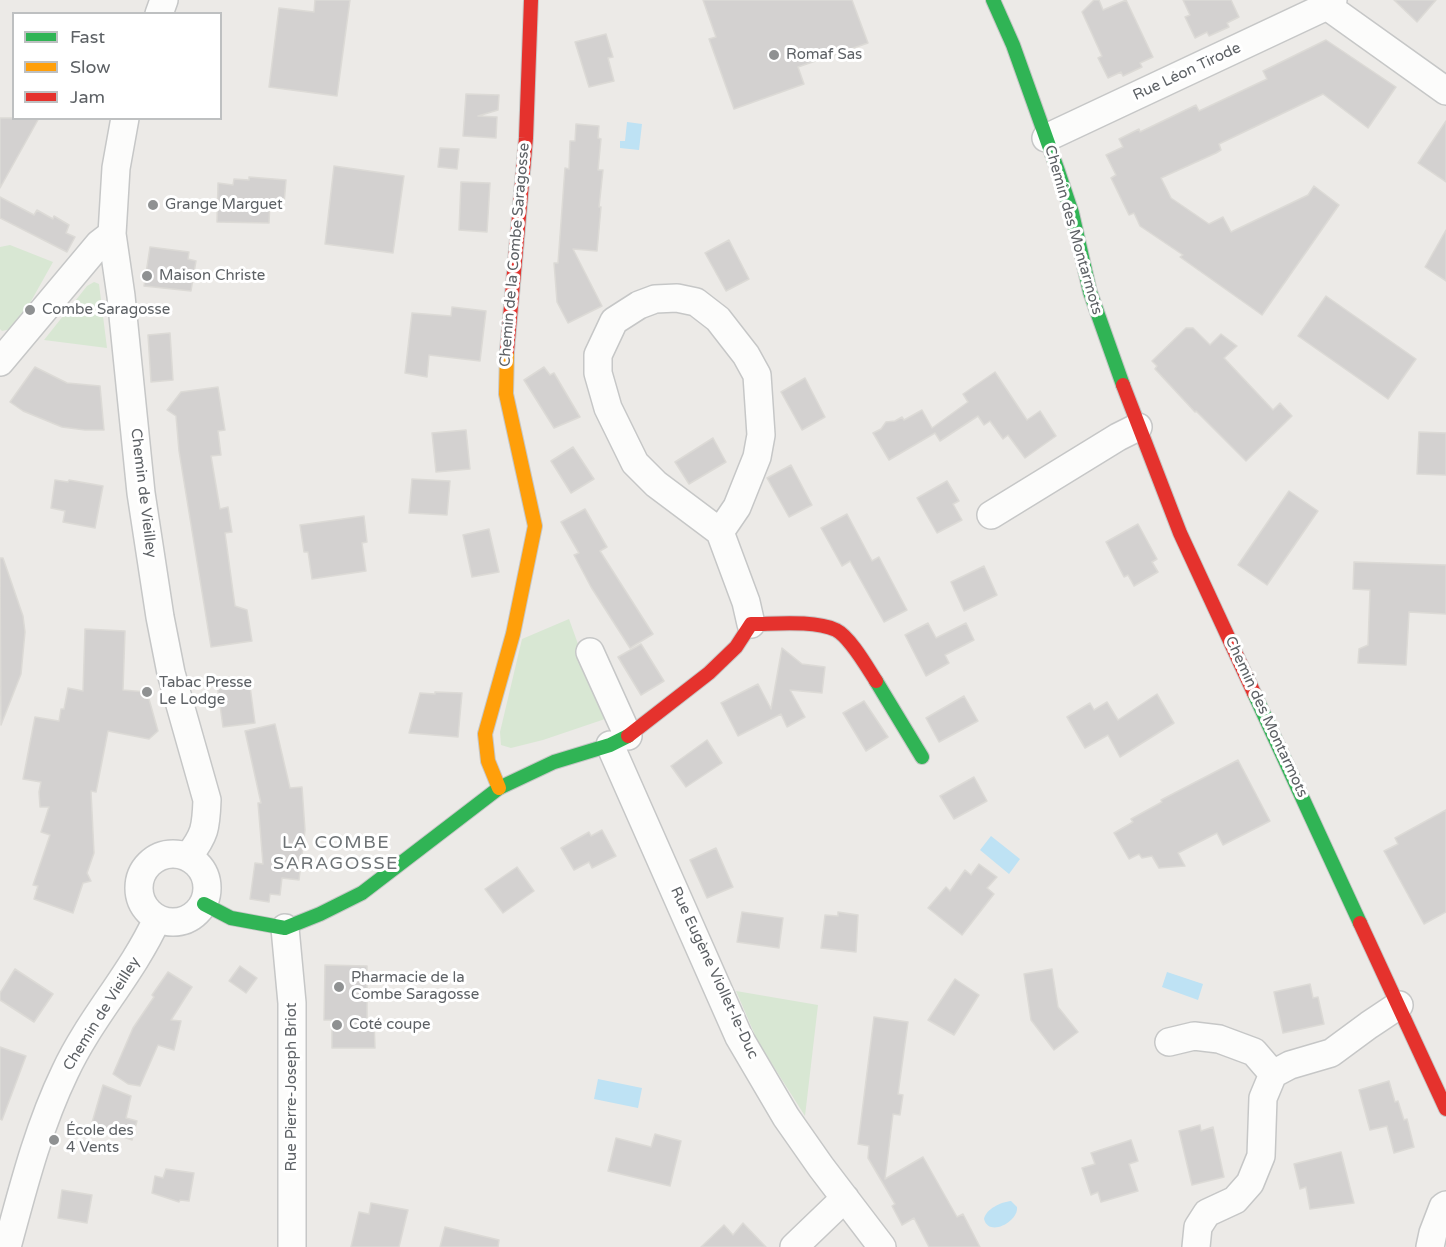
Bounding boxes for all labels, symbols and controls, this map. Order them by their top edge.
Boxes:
legend [12,12,222,120]
text: Fast [70,26,105,48]
street label: Rue Léon Tirode [1130,39,1244,105]
place label: Romaf Sas [786,46,862,64]
marker: Romaf Sas [767,48,781,62]
text: Slow [70,56,111,78]
text: Jam [70,86,105,108]
street label: Chemin de la Combe Saragosse [496,142,534,368]
street label: Chemin des Montarmots [1040,143,1106,317]
place label: Grange Marguet [165,196,283,214]
marker: Grange Marguet [146,198,160,212]
place label: Maison Christe [159,267,265,285]
marker: Maison Christe [140,269,154,283]
place label: Combe Saragosse [42,301,170,319]
marker: Combe Saragosse [23,303,37,317]
street label: Chemin de Vieilley [126,427,160,559]
street label: Chemin des Montarmots [1221,634,1311,800]
place label: Tabac Presse Le Lodge [159,674,252,709]
marker: Tabac Presse Le Lodge [140,685,154,699]
district label: LA COMBE SARAGOSSE [273,832,399,874]
street label: Rue Eugène Viollet-le-Duc [666,884,762,1062]
street label: Chemin de Vieilley [60,954,144,1074]
place label: Pharmacie de la Combe Saragosse [351,969,479,1004]
marker: Pharmacie de la Combe Saragosse [332,980,346,994]
street label: Rue Pierre-Joseph Briot [283,1002,301,1172]
place label: Coté coupe [349,1016,430,1034]
marker: Coté coupe [330,1018,344,1032]
place label: École des 4 Vents [66,1122,134,1157]
marker: École des 4 Vents [47,1133,61,1147]

